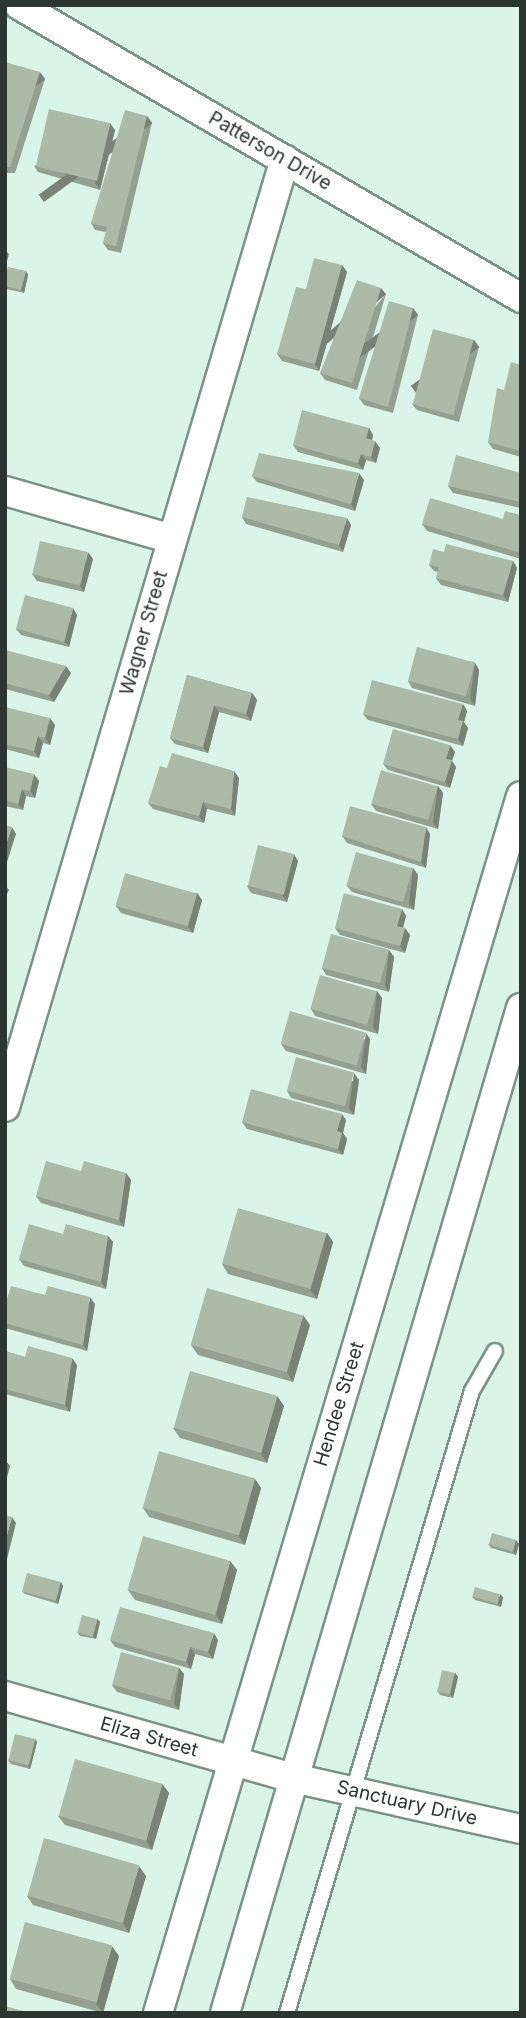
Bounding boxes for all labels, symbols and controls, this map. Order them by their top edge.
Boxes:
street label: Patterson Drive [205,107,335,195]
street label: Wagner Street [115,568,173,698]
street label: Hendee Street [309,1339,369,1469]
street label: Eliza Street [97,1712,201,1762]
street label: Sanctuary Drive [334,1776,480,1830]

